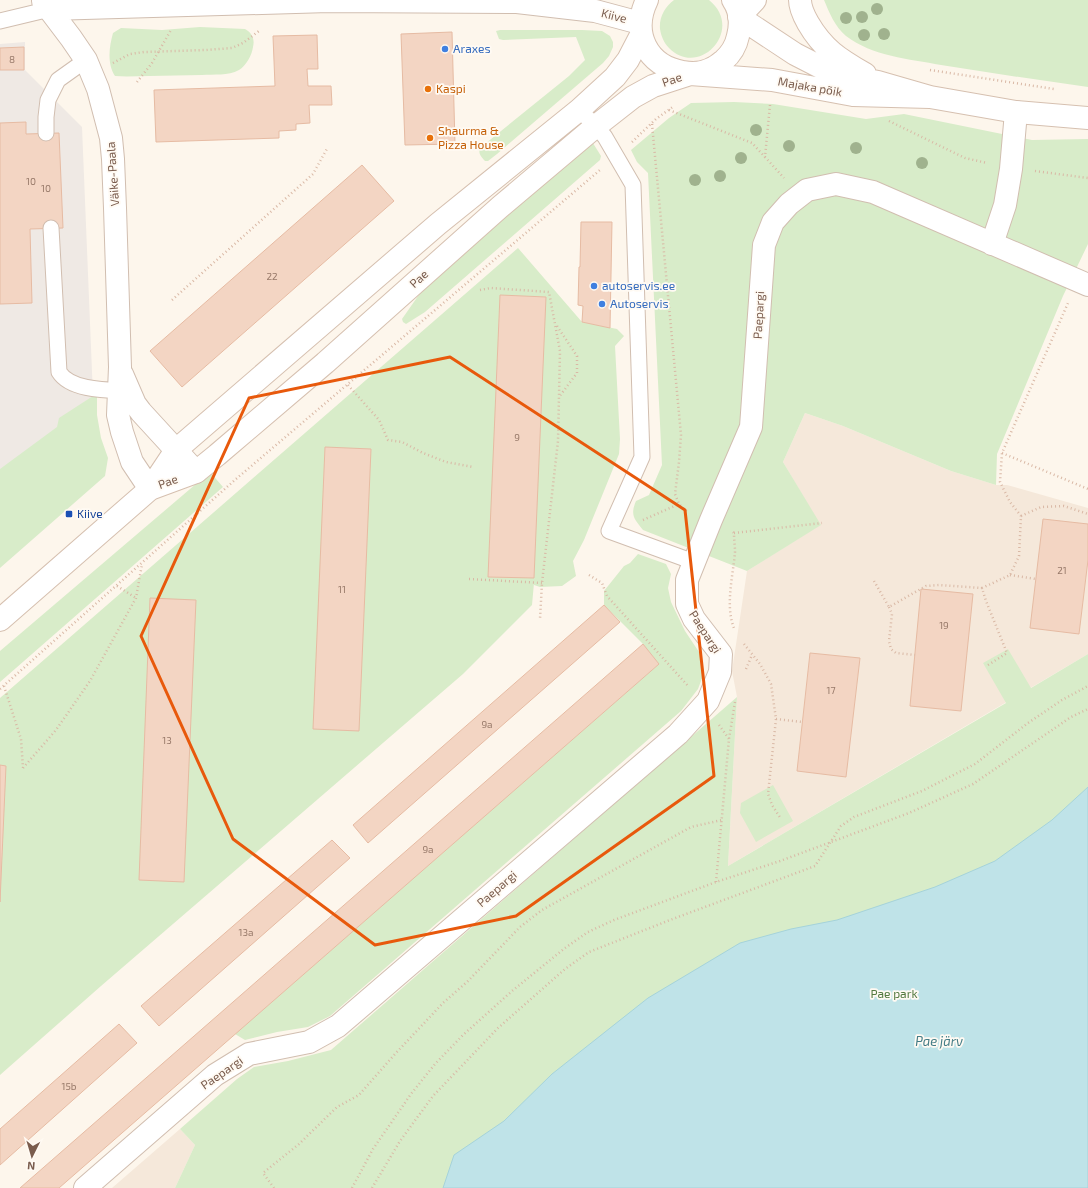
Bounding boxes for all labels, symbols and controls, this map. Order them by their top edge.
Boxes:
street label: Kiive [600,5,628,25]
place label: Araxes [453,41,491,55]
marker: Araxes [440,44,450,54]
house number: 8 [9,53,15,65]
street label: Pae [660,69,683,89]
street label: Majaka põik [777,73,843,100]
place label: Kaspi [436,81,466,95]
marker: Kaspi [423,84,433,94]
place label: Shaurma & Pizza House [438,123,504,151]
marker: Shaurma & Pizza House [425,133,435,143]
street label: Väike-Paala [103,141,121,207]
house number: 10 [26,175,36,187]
house number: 10 [41,182,51,194]
street label: Pae [406,266,430,290]
house number: 22 [266,270,278,282]
place label: autoservis.ee [602,278,675,292]
marker: autoservis.ee [589,281,599,291]
street label: Paepargi [750,291,766,339]
place label: Autoservis [610,296,668,310]
marker: Autoservis [597,299,607,309]
house number: 9 [514,431,520,443]
street label: Pae [156,471,179,491]
place label: Kiive [77,506,103,520]
marker: Kiive [64,509,74,519]
house number: 21 [1057,564,1067,576]
house number: 11 [338,583,346,595]
street label: Paepargi [687,607,725,655]
house number: 19 [939,619,949,631]
house number: 17 [826,684,836,696]
house number: 9a [481,718,493,730]
house number: 13 [162,734,172,746]
house number: 9a [422,843,434,855]
street label: Paepargi [474,867,519,909]
house number: 13a [238,926,254,938]
park label: Pae park [870,986,918,1000]
water label: Pae järv [915,1033,963,1049]
street label: Paepargi [198,1053,245,1092]
house number: 15b [61,1080,77,1092]
north arrow [12,1136,52,1176]
text: N [27,1160,36,1173]

